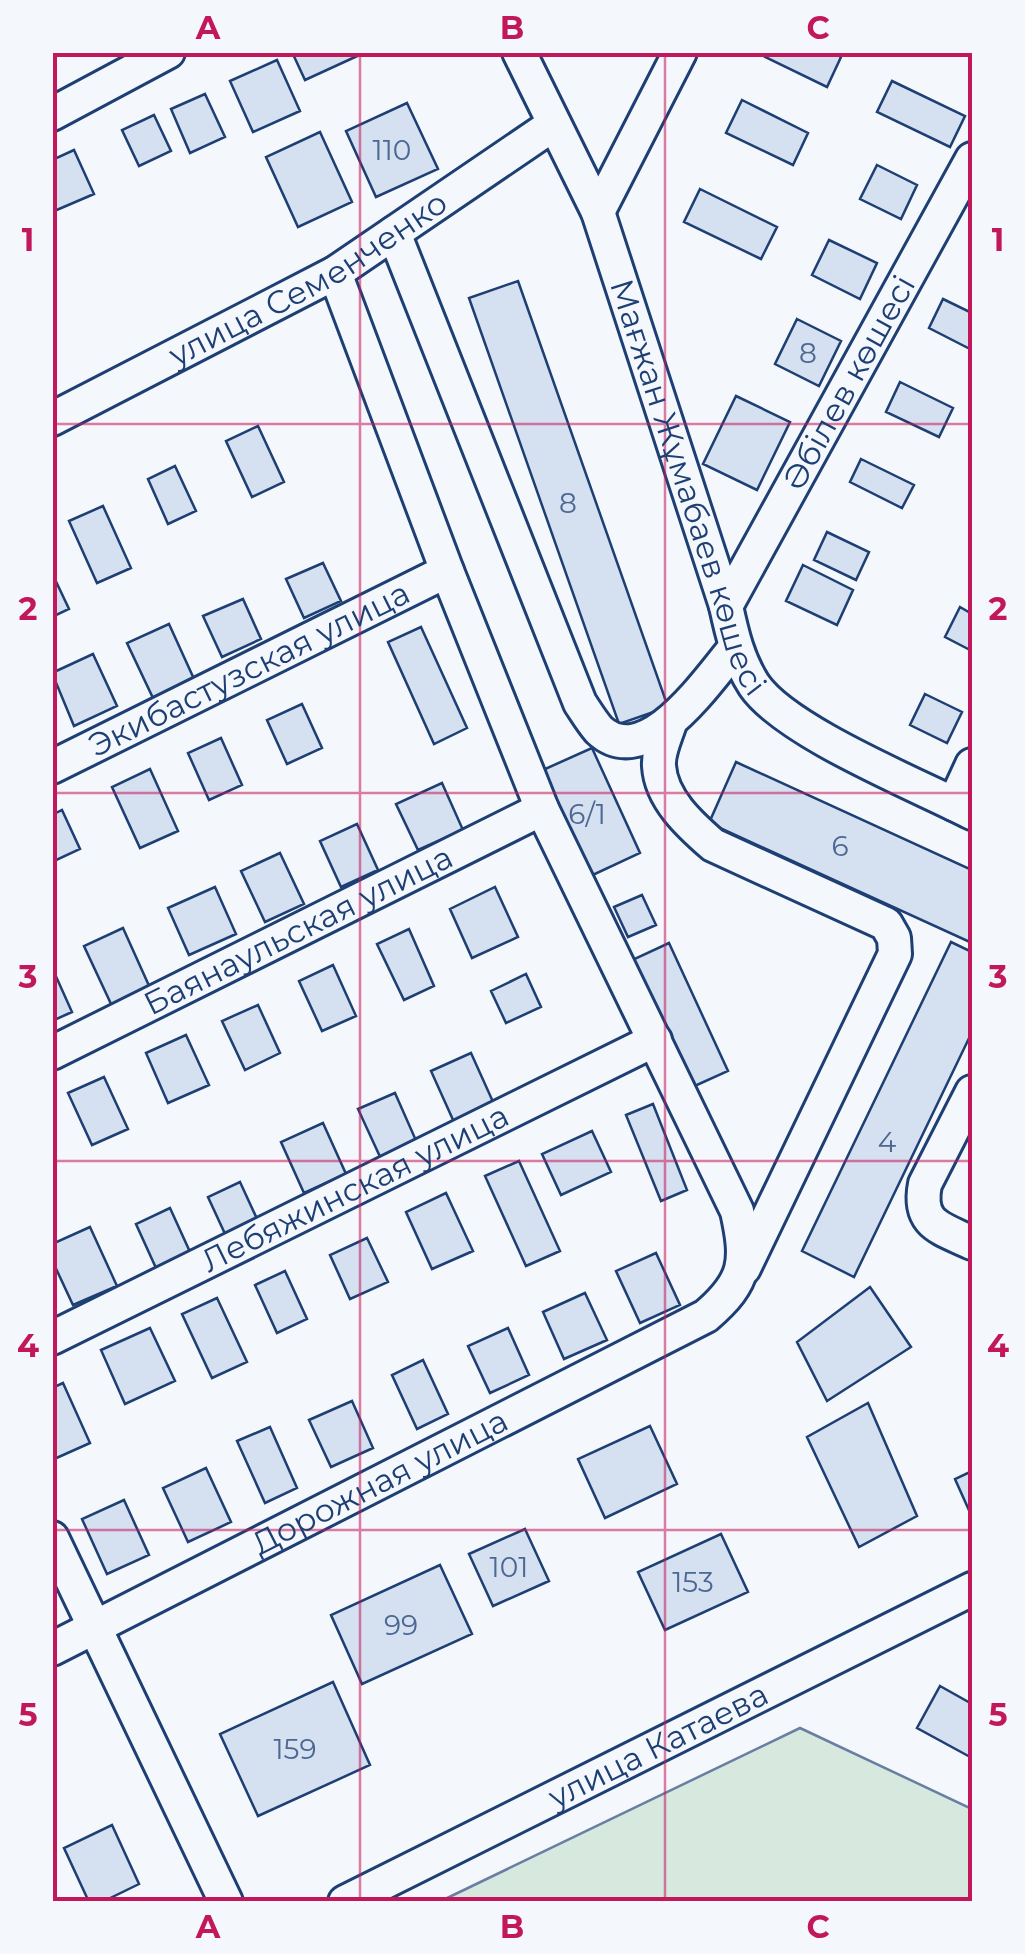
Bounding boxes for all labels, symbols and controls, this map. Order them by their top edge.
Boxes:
text: A [195,8,221,47]
text: B [500,8,524,47]
text: C [806,8,830,47]
house number: 110 [373,133,411,167]
street label: улица Семенченко [161,182,454,375]
text: 1 [22,220,34,259]
text: 1 [992,220,1004,259]
street label: Әбілев көшесі [774,268,923,496]
street label: Мағжан Жұмабаев көшесі [602,274,775,703]
house number: 8 [799,336,817,370]
house number: 8 [559,486,577,520]
street label: Экибастузская улица [82,573,416,765]
text: 2 [19,589,37,628]
text: 2 [989,589,1007,628]
house number: 6/1 [568,797,606,831]
house number: 6 [831,829,849,863]
street label: Баянаульская улица [137,837,459,1023]
text: 3 [18,957,37,996]
text: 3 [988,957,1007,996]
street label: Лебяжинская улица [195,1096,515,1280]
house number: 4 [878,1125,897,1159]
text: 4 [17,1326,39,1365]
text: 4 [987,1326,1009,1365]
street label: Дорожная улица [245,1400,514,1563]
house number: 101 [490,1550,528,1584]
house number: 153 [672,1565,714,1599]
house number: 99 [384,1608,418,1642]
street label: улица Катаева [541,1674,774,1817]
text: 5 [18,1695,38,1734]
text: 5 [988,1695,1008,1734]
house number: 159 [273,1732,317,1766]
text: A [195,1907,221,1946]
text: B [500,1907,524,1946]
text: C [806,1907,830,1946]

